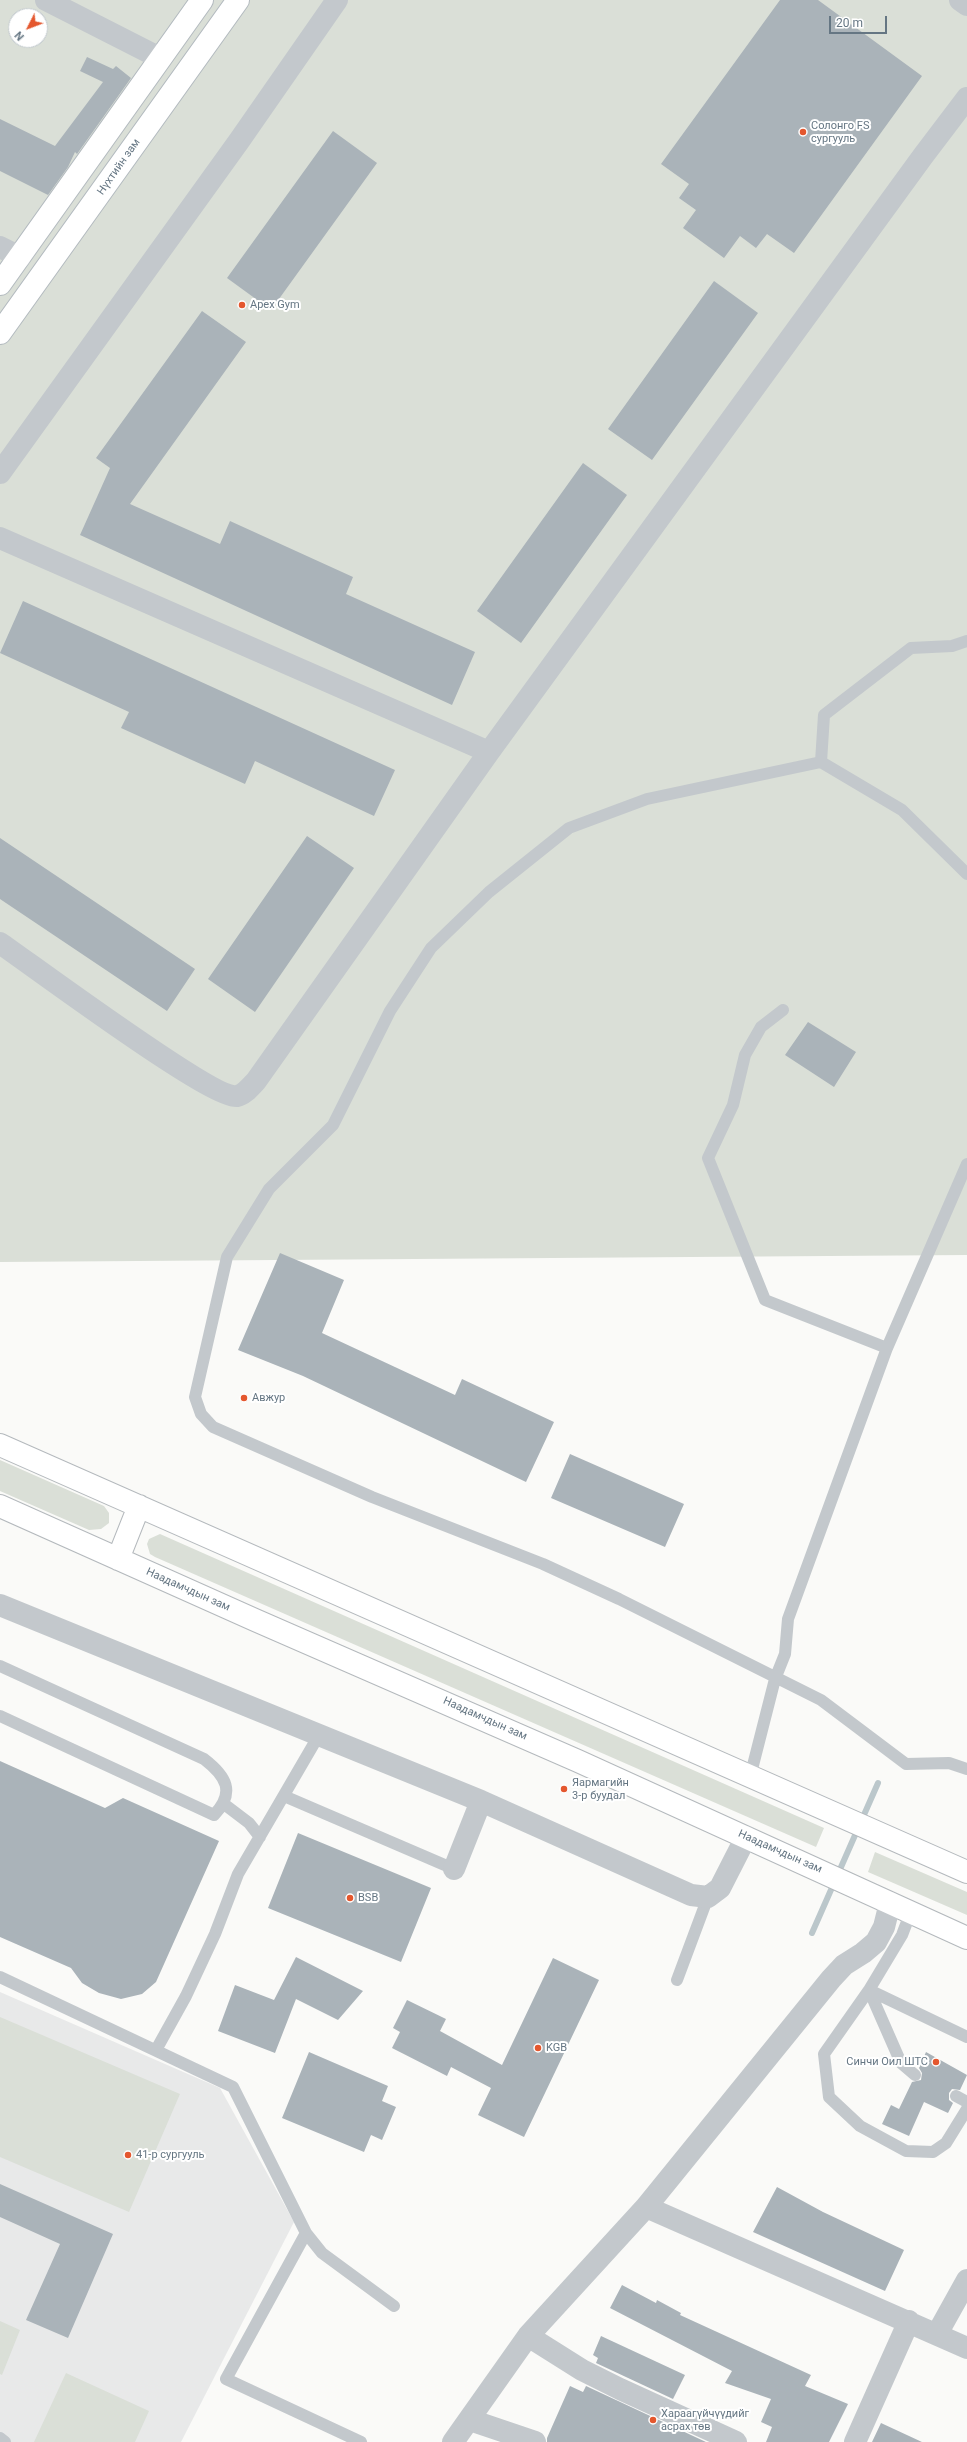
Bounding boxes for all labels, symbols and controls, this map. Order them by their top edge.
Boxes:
north arrow [8,8,48,48]
scale bar [831,8,889,34]
text: 20 m [836,16,863,30]
text: N [12,28,27,43]
place label: Солонго FS сургууль [811,119,869,145]
marker: Солонго FS сургууль [798,127,808,137]
street label: Нүхтийн зам [95,136,143,198]
place label: Apex Gym [250,298,300,312]
marker: Apex Gym [237,300,247,310]
place label: Авжур [252,1391,285,1405]
marker: Авжур [239,1393,249,1403]
street label: Наадамчдын зам [144,1566,232,1614]
street label: Наадамчдын зам [441,1695,529,1743]
place label: Яармагийн 3-р буудал [572,1776,629,1802]
marker: Яармагийн 3-р буудал [559,1784,569,1794]
street label: Наадамчдын зам [736,1828,824,1876]
place label: BSB [358,1891,378,1905]
marker: BSB [345,1893,355,1903]
place label: KGB [546,2041,567,2055]
marker: KGB [533,2043,543,2053]
place label: Синчи Оил ШТС [846,2055,928,2069]
marker: Синчи Оил ШТС [931,2057,941,2067]
place label: 41-р сургууль [136,2148,205,2162]
marker: 41-р сургууль [123,2150,133,2160]
place label: Хараагүйчүүдийг асрах төв [661,2407,749,2433]
marker: Хараагүйчүүдийг асрах төв [648,2415,658,2425]

